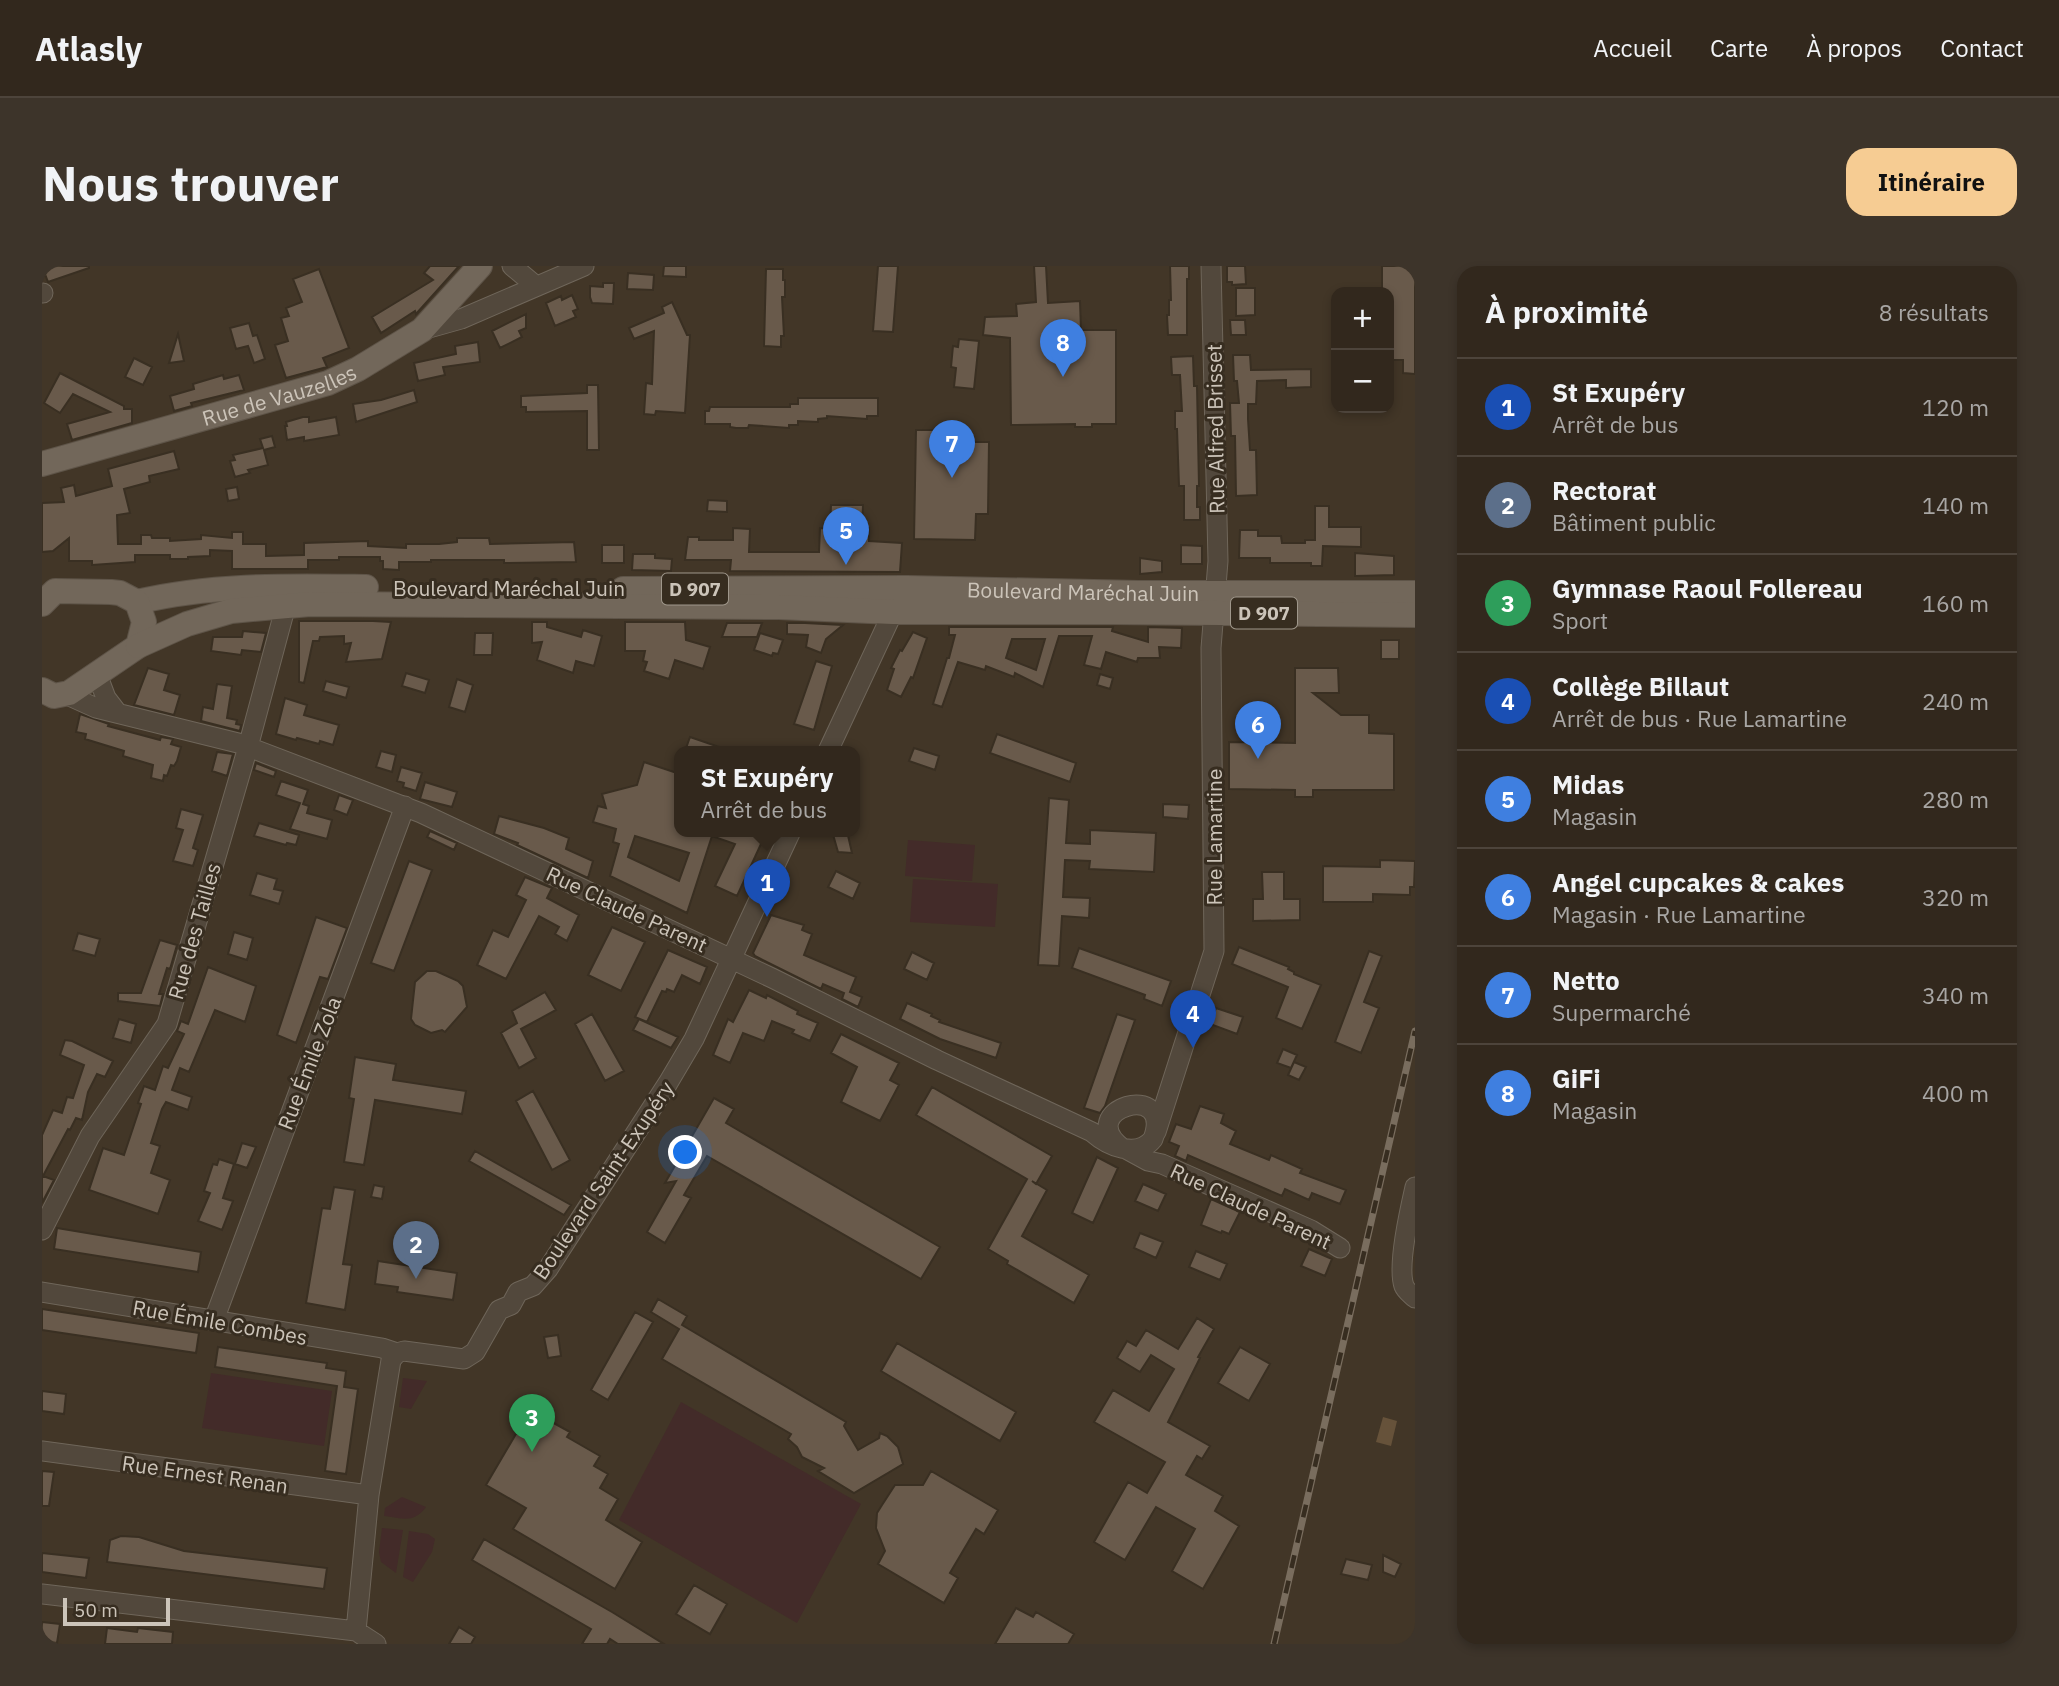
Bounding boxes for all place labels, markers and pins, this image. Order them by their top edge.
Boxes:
pin: 8 [1040,319,1086,377]
pin: 7 [929,420,975,478]
pin: 5 [823,507,869,565]
pin: 6 [1235,701,1281,759]
pin: 1 [744,859,790,917]
pin: 4 [1170,990,1216,1048]
pin: 2 [393,1221,439,1279]
pin: 3 [509,1394,555,1452]

